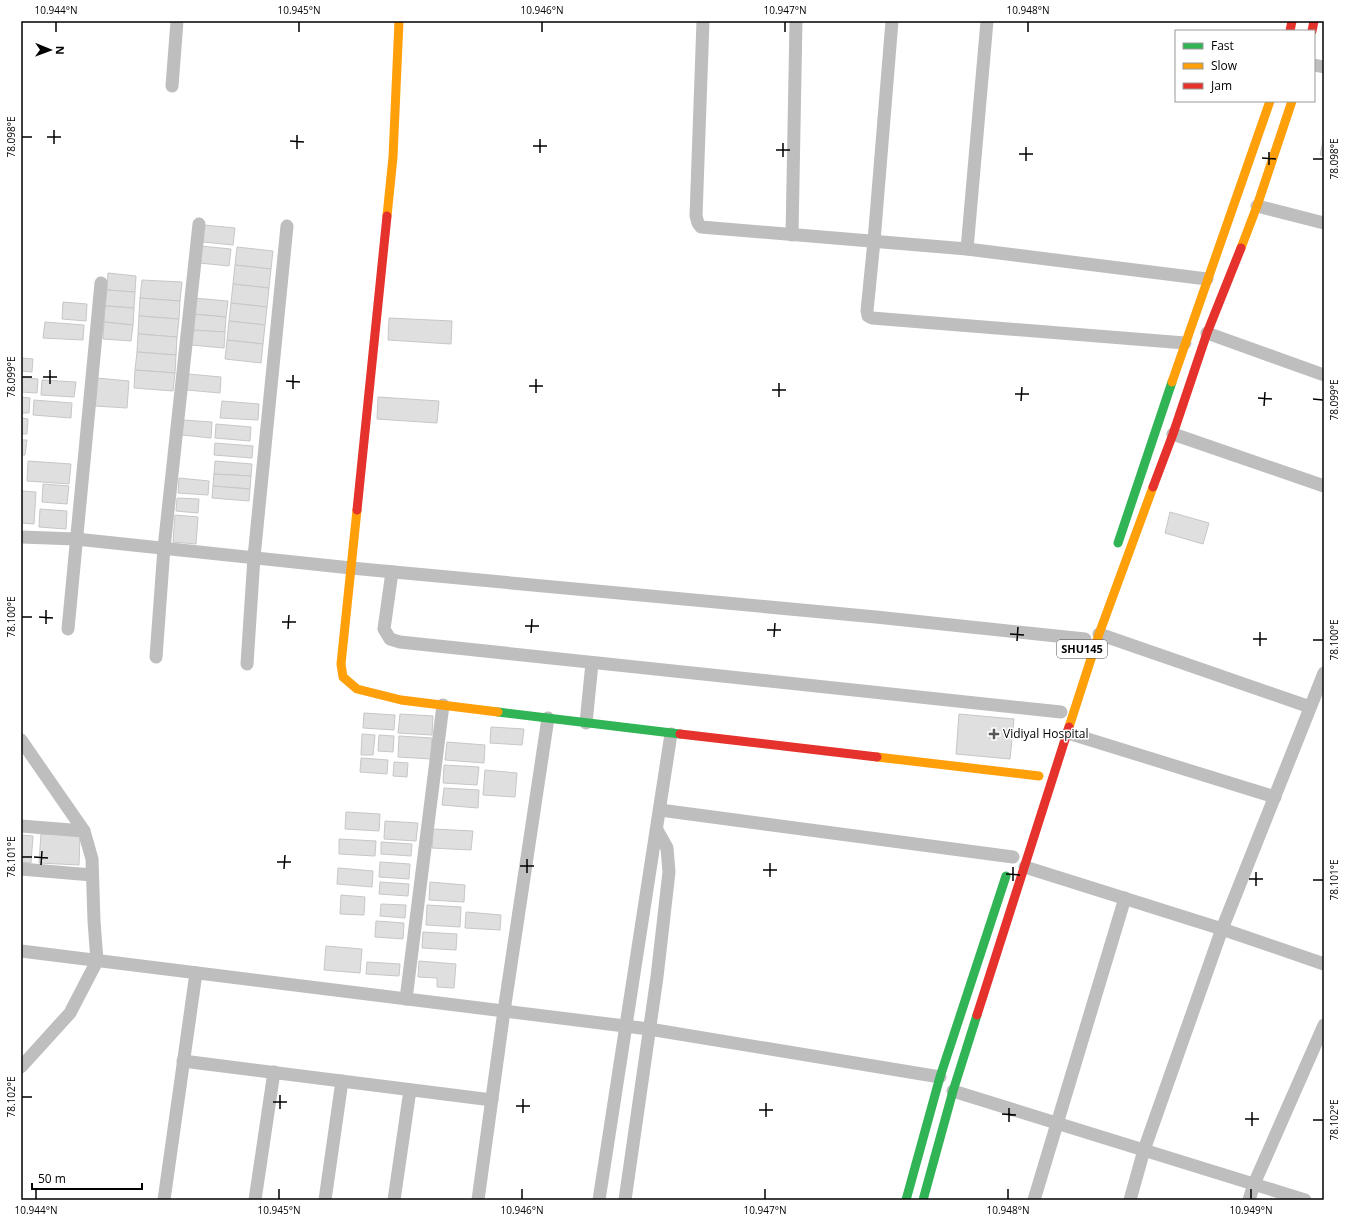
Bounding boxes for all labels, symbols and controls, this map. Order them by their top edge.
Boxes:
text: 10.944°N [34,3,78,17]
text: 10.945°N [277,3,321,17]
text: 10.946°N [520,3,564,17]
text: 10.947°N [763,3,807,17]
text: 10.948°N [1006,3,1050,17]
north arrow [30,30,70,70]
legend [1175,30,1315,102]
text: Fast [1211,37,1234,54]
text: N [53,46,68,55]
text: Slow [1211,57,1238,74]
text: Jam [1210,77,1232,94]
text: 78.098°E [4,116,18,158]
text: 78.098°E [1327,138,1341,180]
text: 78.099°E [4,356,18,398]
text: 78.099°E [1327,379,1341,421]
text: 78.100°E [4,596,18,638]
text: 78.100°E [1327,619,1341,661]
road number: SHU145 [1057,640,1107,658]
place label: Vidiyal Hospital [1003,725,1089,742]
marker: Vidiyal Hospital [988,728,1000,740]
text: 78.101°E [4,836,18,878]
text: 78.101°E [1327,859,1341,901]
text: 78.102°E [4,1076,18,1118]
text: 78.102°E [1327,1099,1341,1141]
scale bar [32,1165,142,1191]
text: 50 m [38,1170,66,1187]
text: 10.944°N [14,1203,58,1217]
text: 10.945°N [257,1203,301,1217]
text: 10.946°N [500,1203,544,1217]
text: 10.947°N [743,1203,787,1217]
text: 10.948°N [986,1203,1030,1217]
text: 10.949°N [1229,1203,1273,1217]

